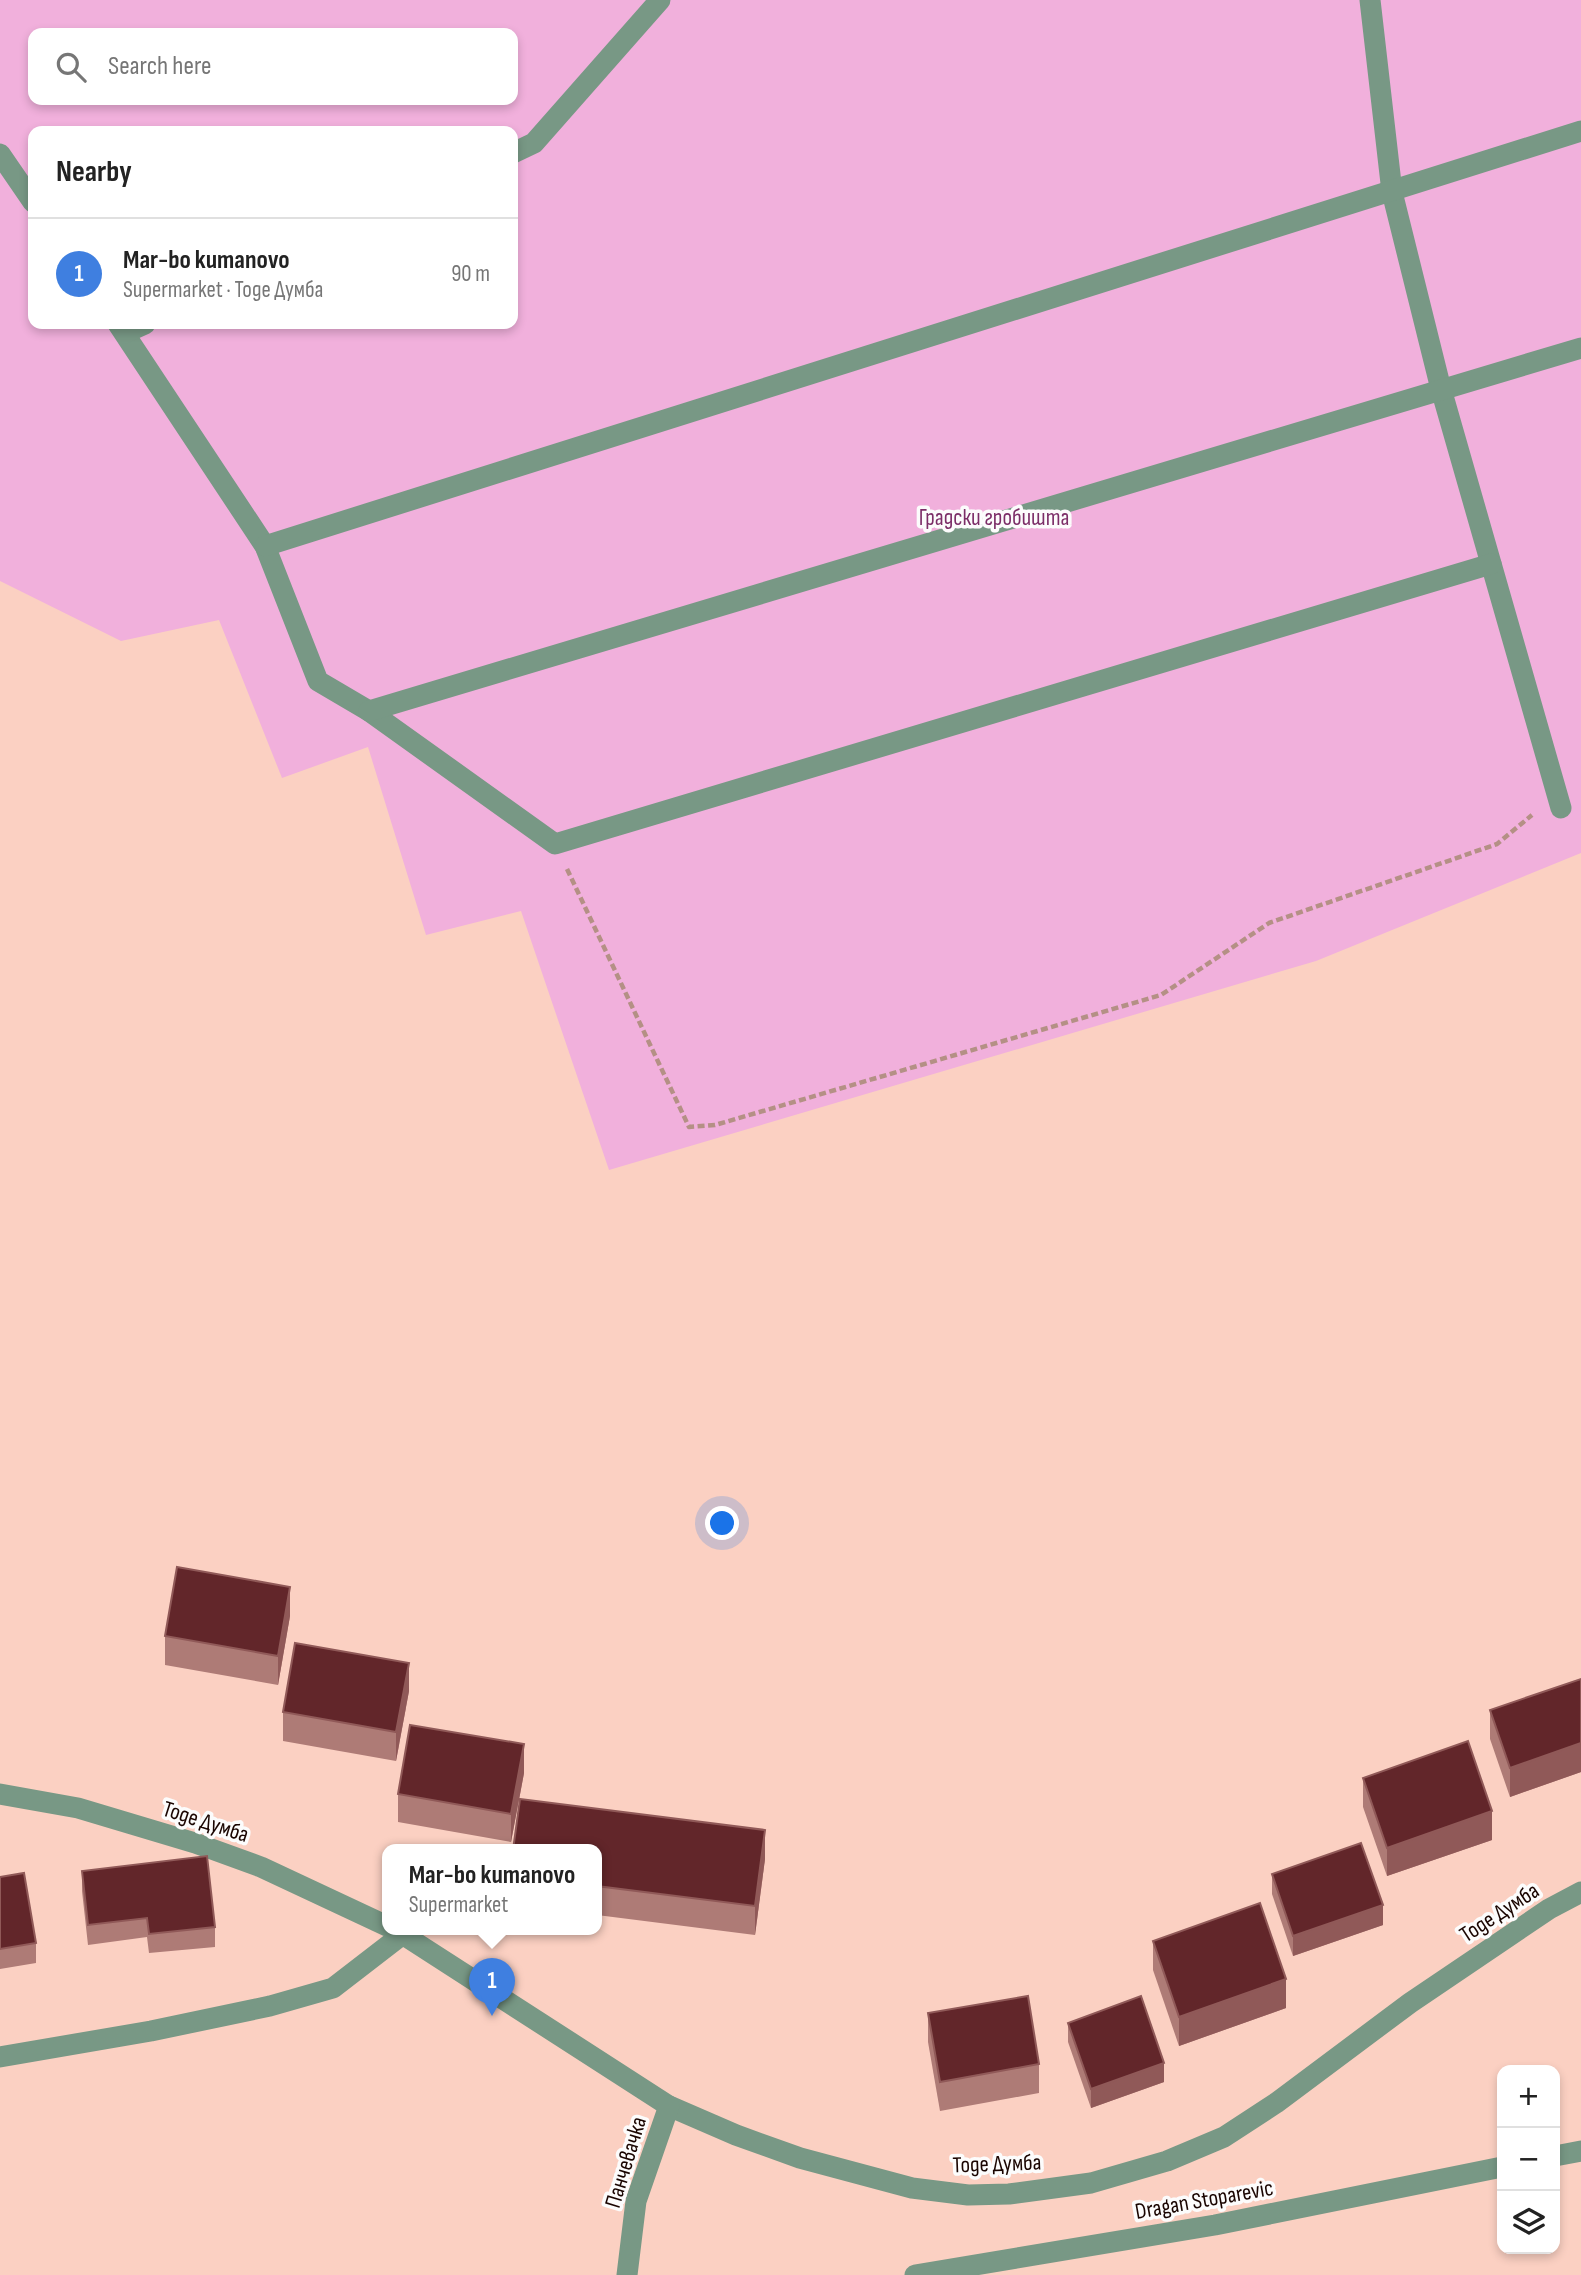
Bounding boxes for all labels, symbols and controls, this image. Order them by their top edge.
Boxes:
search box [28,28,518,105]
icon: search [52,48,90,86]
text: Search here [108,51,211,82]
text: Nearby [56,154,132,190]
text: Mar-bo kumanovo [123,245,290,276]
text: 1 [74,260,84,288]
text: 90 m [451,260,490,288]
text: Supermarket · Тоде Думба [123,276,323,304]
park label: Градски гробишта [919,504,1069,532]
your location [705,1506,739,1540]
street label: Тоде Думба [159,1795,252,1849]
popup [382,1844,602,1935]
text: Mar-bo kumanovo [409,1860,575,1891]
street label: Тоде Думба [1455,1877,1544,1949]
text: Supermarket [409,1891,508,1919]
pin: 1 [469,1958,515,2016]
map controls [1497,2065,1560,2254]
button: + [1497,2065,1560,2128]
street label: Панчевачка [599,2113,653,2211]
button: − [1497,2128,1560,2191]
street label: Тоде Думба [952,2148,1042,2180]
street label: Dragan Stoparevic [1133,2174,1276,2226]
button: layers [1497,2191,1560,2254]

